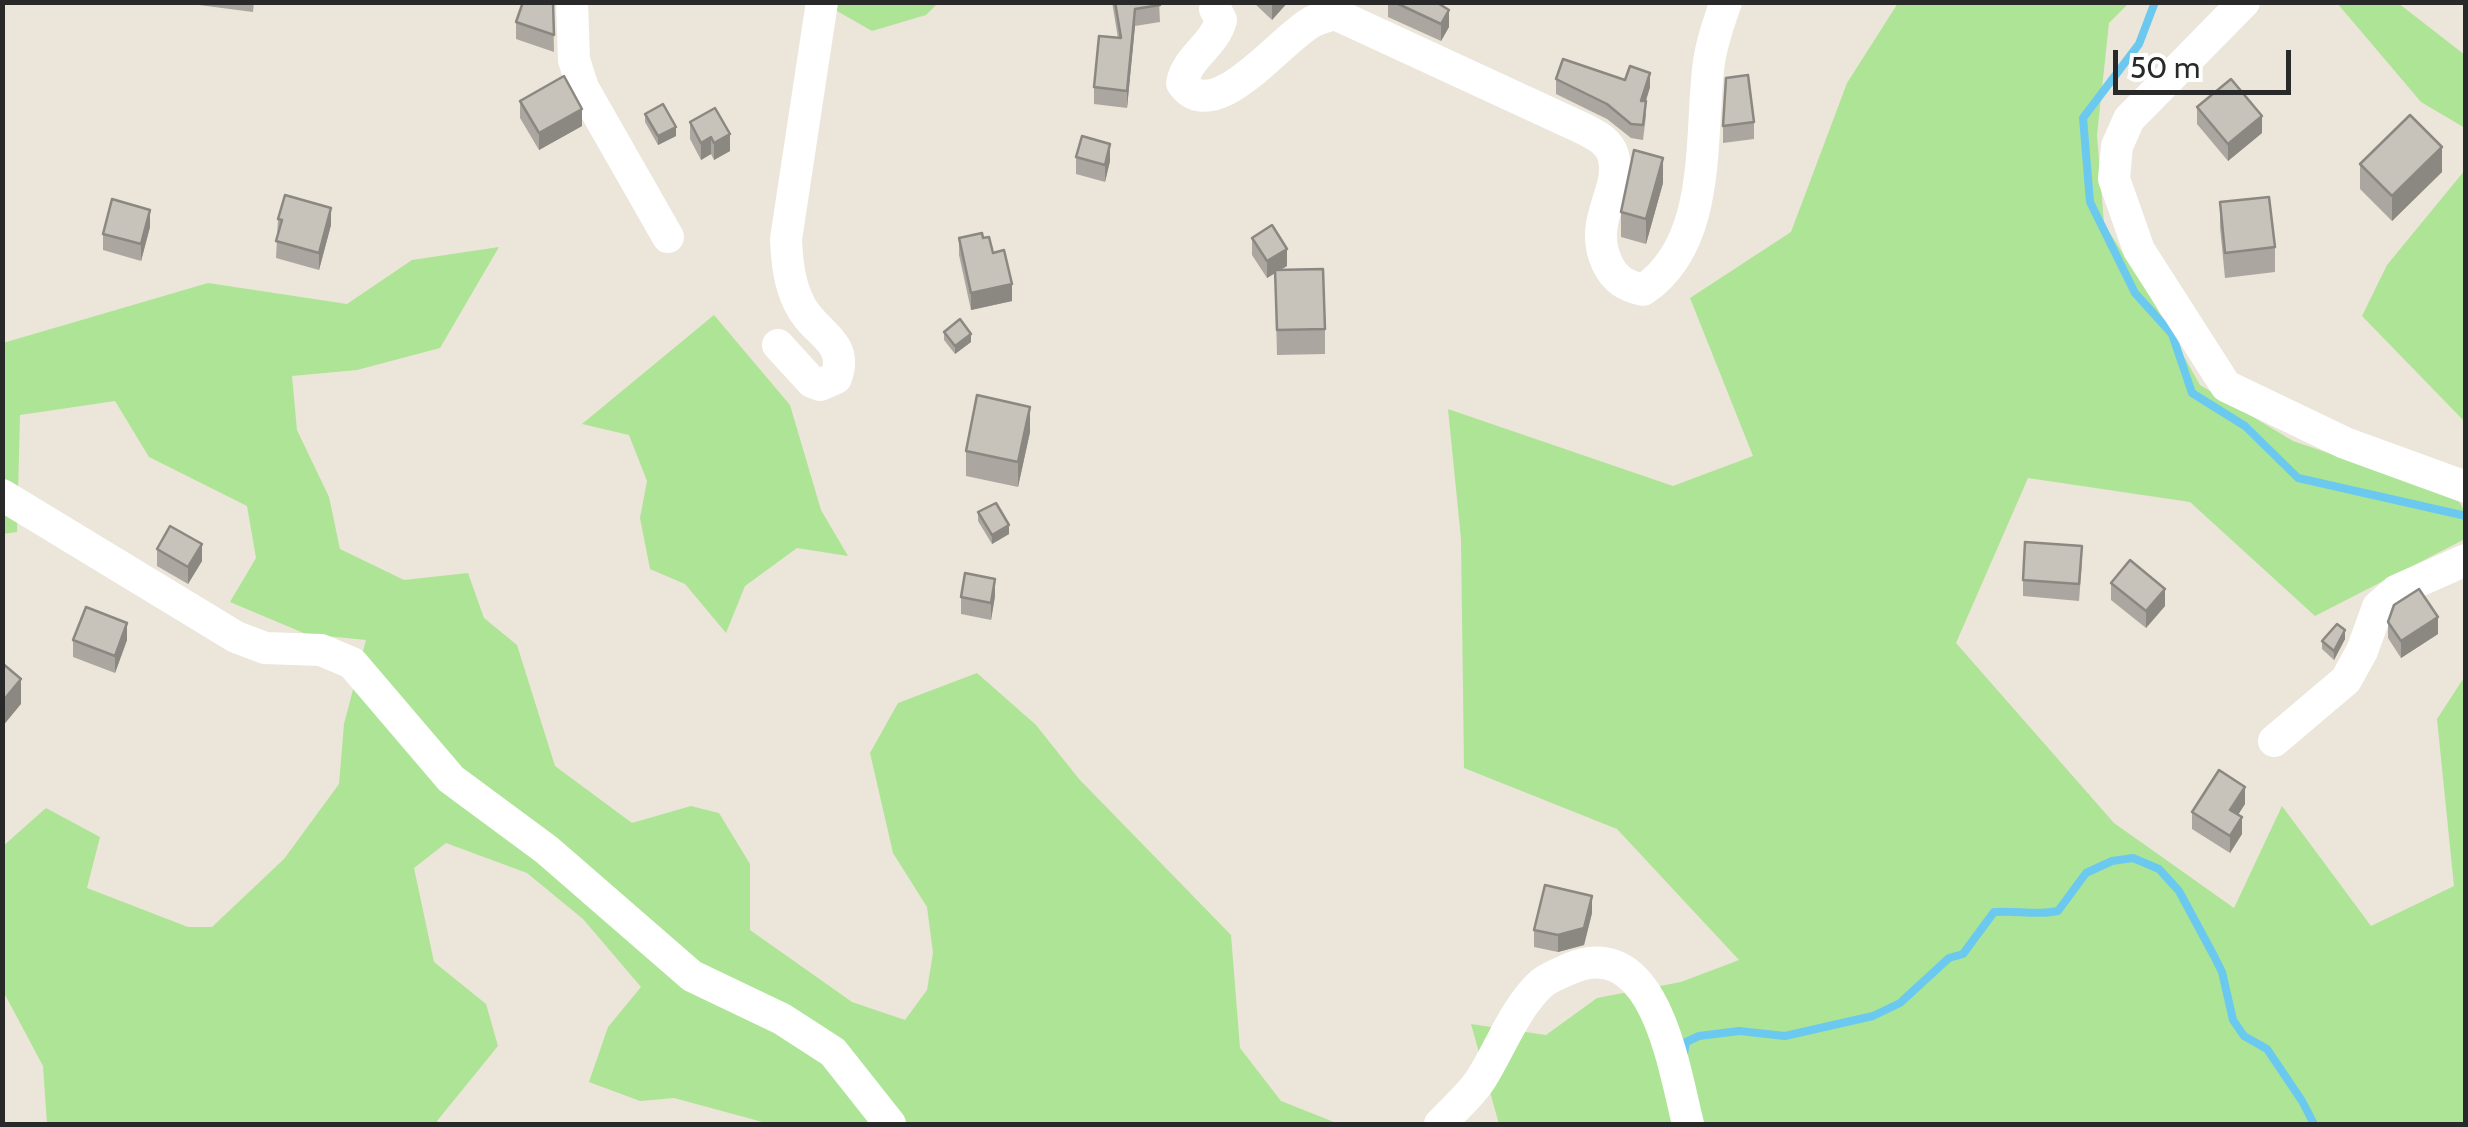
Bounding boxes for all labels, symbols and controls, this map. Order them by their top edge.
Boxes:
scale bar [2118,30,2296,92]
text: 50 m [2130,49,2200,86]

